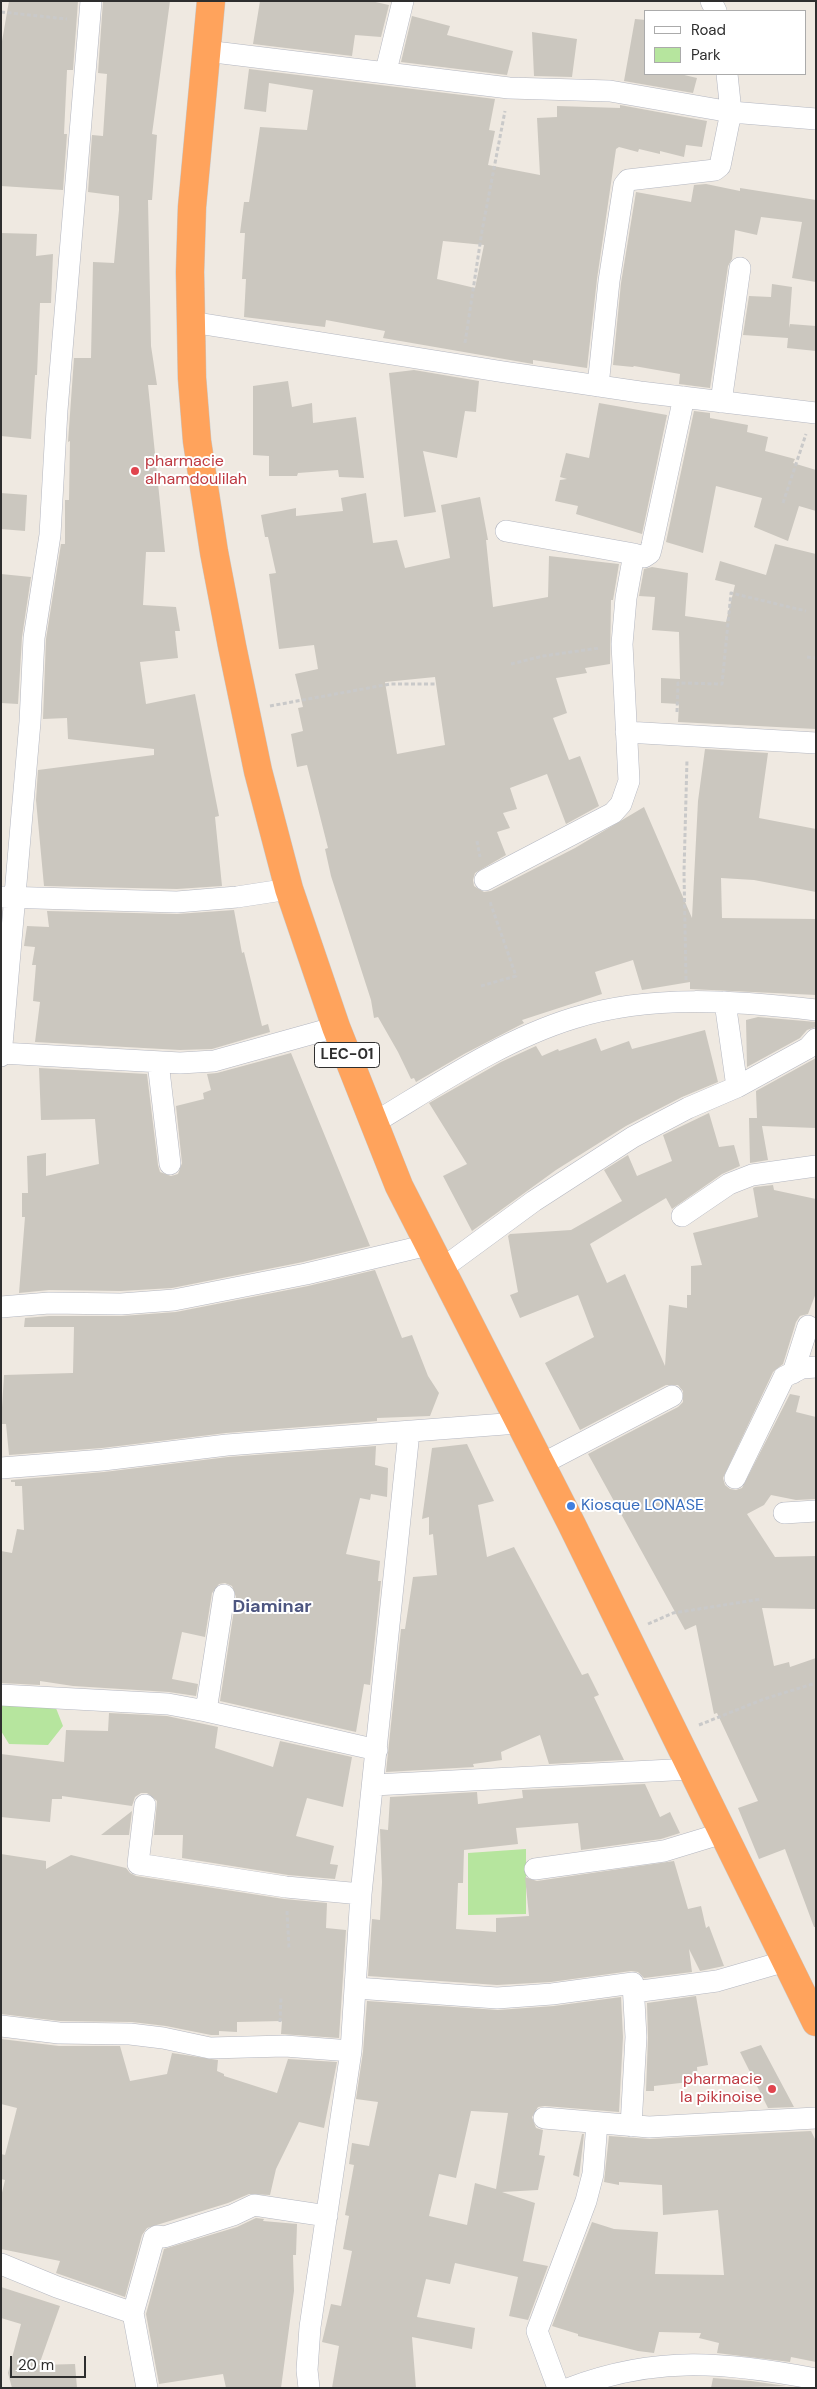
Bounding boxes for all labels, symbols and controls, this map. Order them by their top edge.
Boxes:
legend [644,10,807,75]
text: Road [691,20,726,40]
text: Park [691,45,721,65]
place label: pharmacie alhamdoulilah [145,452,247,490]
marker: pharmacie alhamdoulilah [129,465,141,477]
road number: LEC-01 [314,1042,380,1068]
place label: Kiosque LONASE [581,1496,704,1516]
marker: Kiosque LONASE [565,1500,577,1512]
district label: Diaminar [232,1596,312,1618]
place label: pharmacie la pikinoise [680,2070,762,2108]
marker: pharmacie la pikinoise [766,2083,778,2095]
scale bar [12,2346,89,2378]
text: 20 m [18,2355,54,2375]

